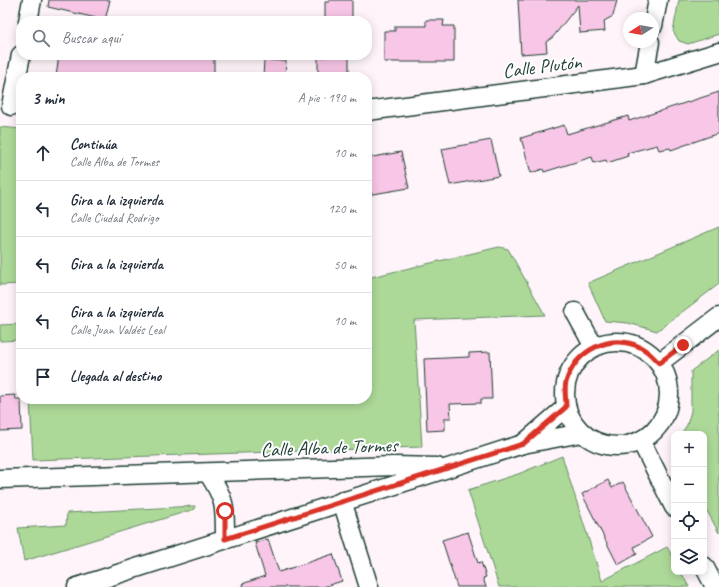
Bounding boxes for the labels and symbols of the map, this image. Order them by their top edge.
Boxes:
north arrow [623,12,659,48]
street label: Calle Plutón [501,49,584,84]
route end [674,336,692,354]
street label: Calle Alba de Tormes [260,433,400,462]
route start [216,502,234,520]

